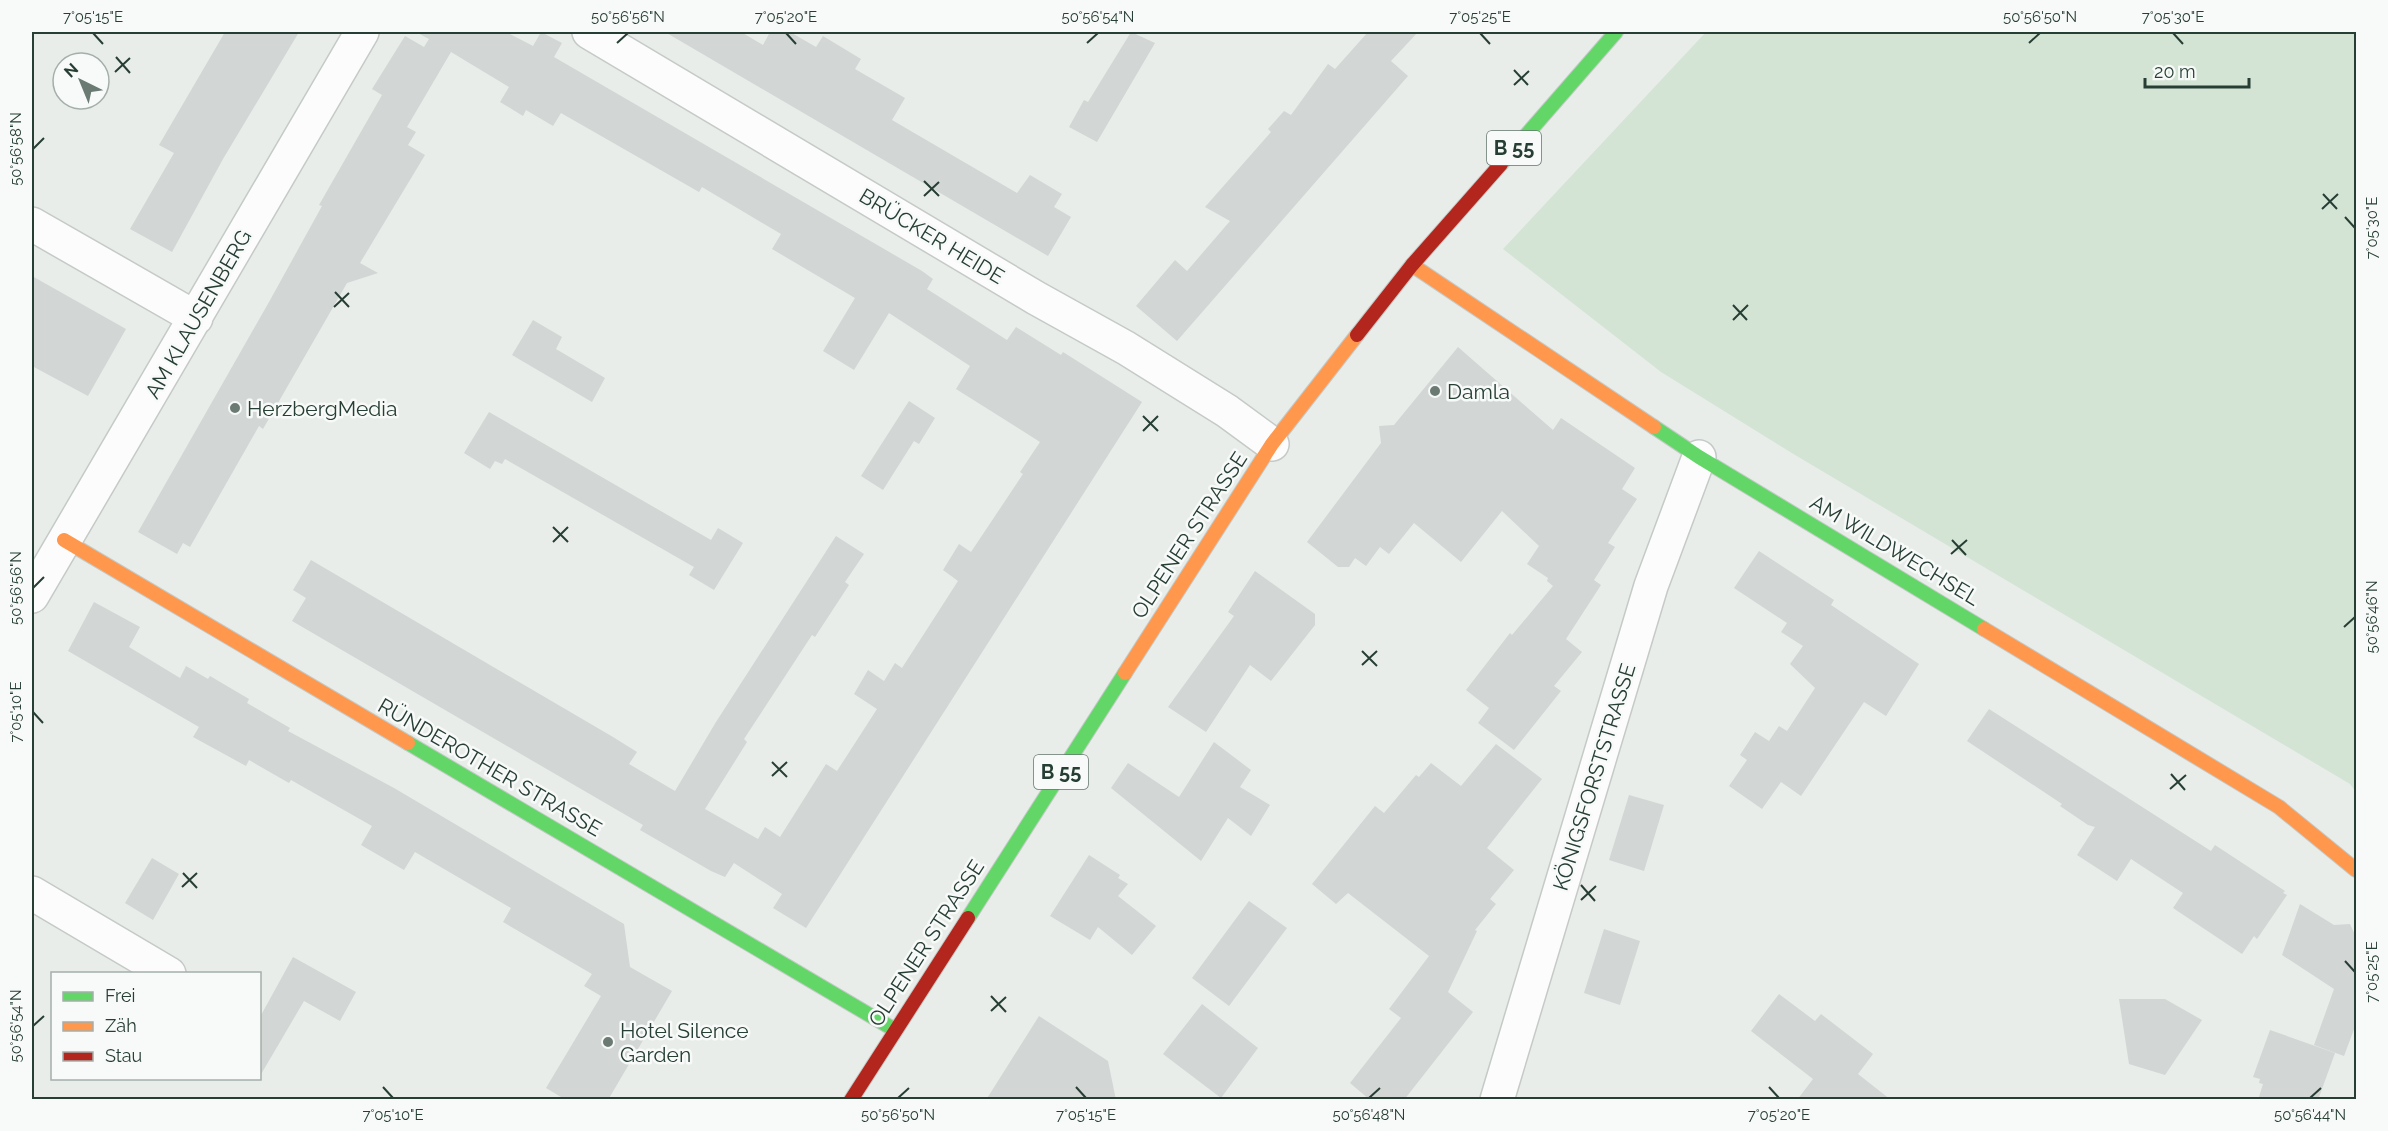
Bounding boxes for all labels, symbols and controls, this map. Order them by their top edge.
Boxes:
text: 7°05'15"E [63,8,123,26]
text: 50°56'56"N [591,8,665,26]
text: 7°05'20"E [755,8,817,26]
text: 50°56'54"N [1062,8,1134,26]
text: 7°05'25"E [1449,8,1511,26]
text: 50°56'50"N [2003,8,2077,26]
text: 7°05'30"E [2142,8,2204,26]
north arrow [51,51,111,111]
scale bar [2145,51,2248,89]
text: N [60,59,82,82]
text: 20 m [2154,61,2196,82]
text: 50°56'58"N [7,112,25,186]
road number: B 55 [1487,131,1541,165]
street label: BRÜCKER HEIDE [855,183,1009,289]
text: 7°05'30"E [2363,197,2381,259]
street label: AM KLAUSENBERG [140,225,256,403]
place label: Damla [1447,379,1510,404]
marker: Damla [1428,384,1442,398]
place label: HerzbergMedia [247,396,397,421]
marker: HerzbergMedia [228,401,242,415]
street label: OLPENER STRASSE [1126,447,1252,623]
street label: AM WILDWECHSEL [1806,490,1984,610]
text: 50°56'56"N [7,551,25,625]
text: 50°56'46"N [2363,581,2381,654]
street label: KÖNIGSFORSTSTRASSE [1548,660,1640,894]
text: 7°05'10"E [7,681,25,743]
street label: RÜNDEROTHER STRASSE [374,693,606,841]
road number: B 55 [1034,755,1088,789]
street label: OLPENER STRASSE [863,855,989,1031]
text: 7°05'25"E [2363,941,2381,1003]
legend [51,972,261,1080]
text: Frei [105,985,135,1006]
text: 50°56'54"N [7,990,25,1062]
text: Zäh [105,1015,137,1036]
place label: Hotel Silence Garden [620,1018,749,1067]
marker: Hotel Silence Garden [601,1035,615,1049]
text: Stau [105,1045,142,1066]
text: 7°05'10"E [362,1106,424,1124]
text: 50°56'50"N [861,1106,935,1124]
text: 7°05'15"E [1056,1106,1116,1124]
text: 50°56'48"N [1333,1106,1405,1124]
text: 7°05'20"E [1748,1106,1810,1124]
text: 50°56'44"N [2274,1106,2346,1124]

